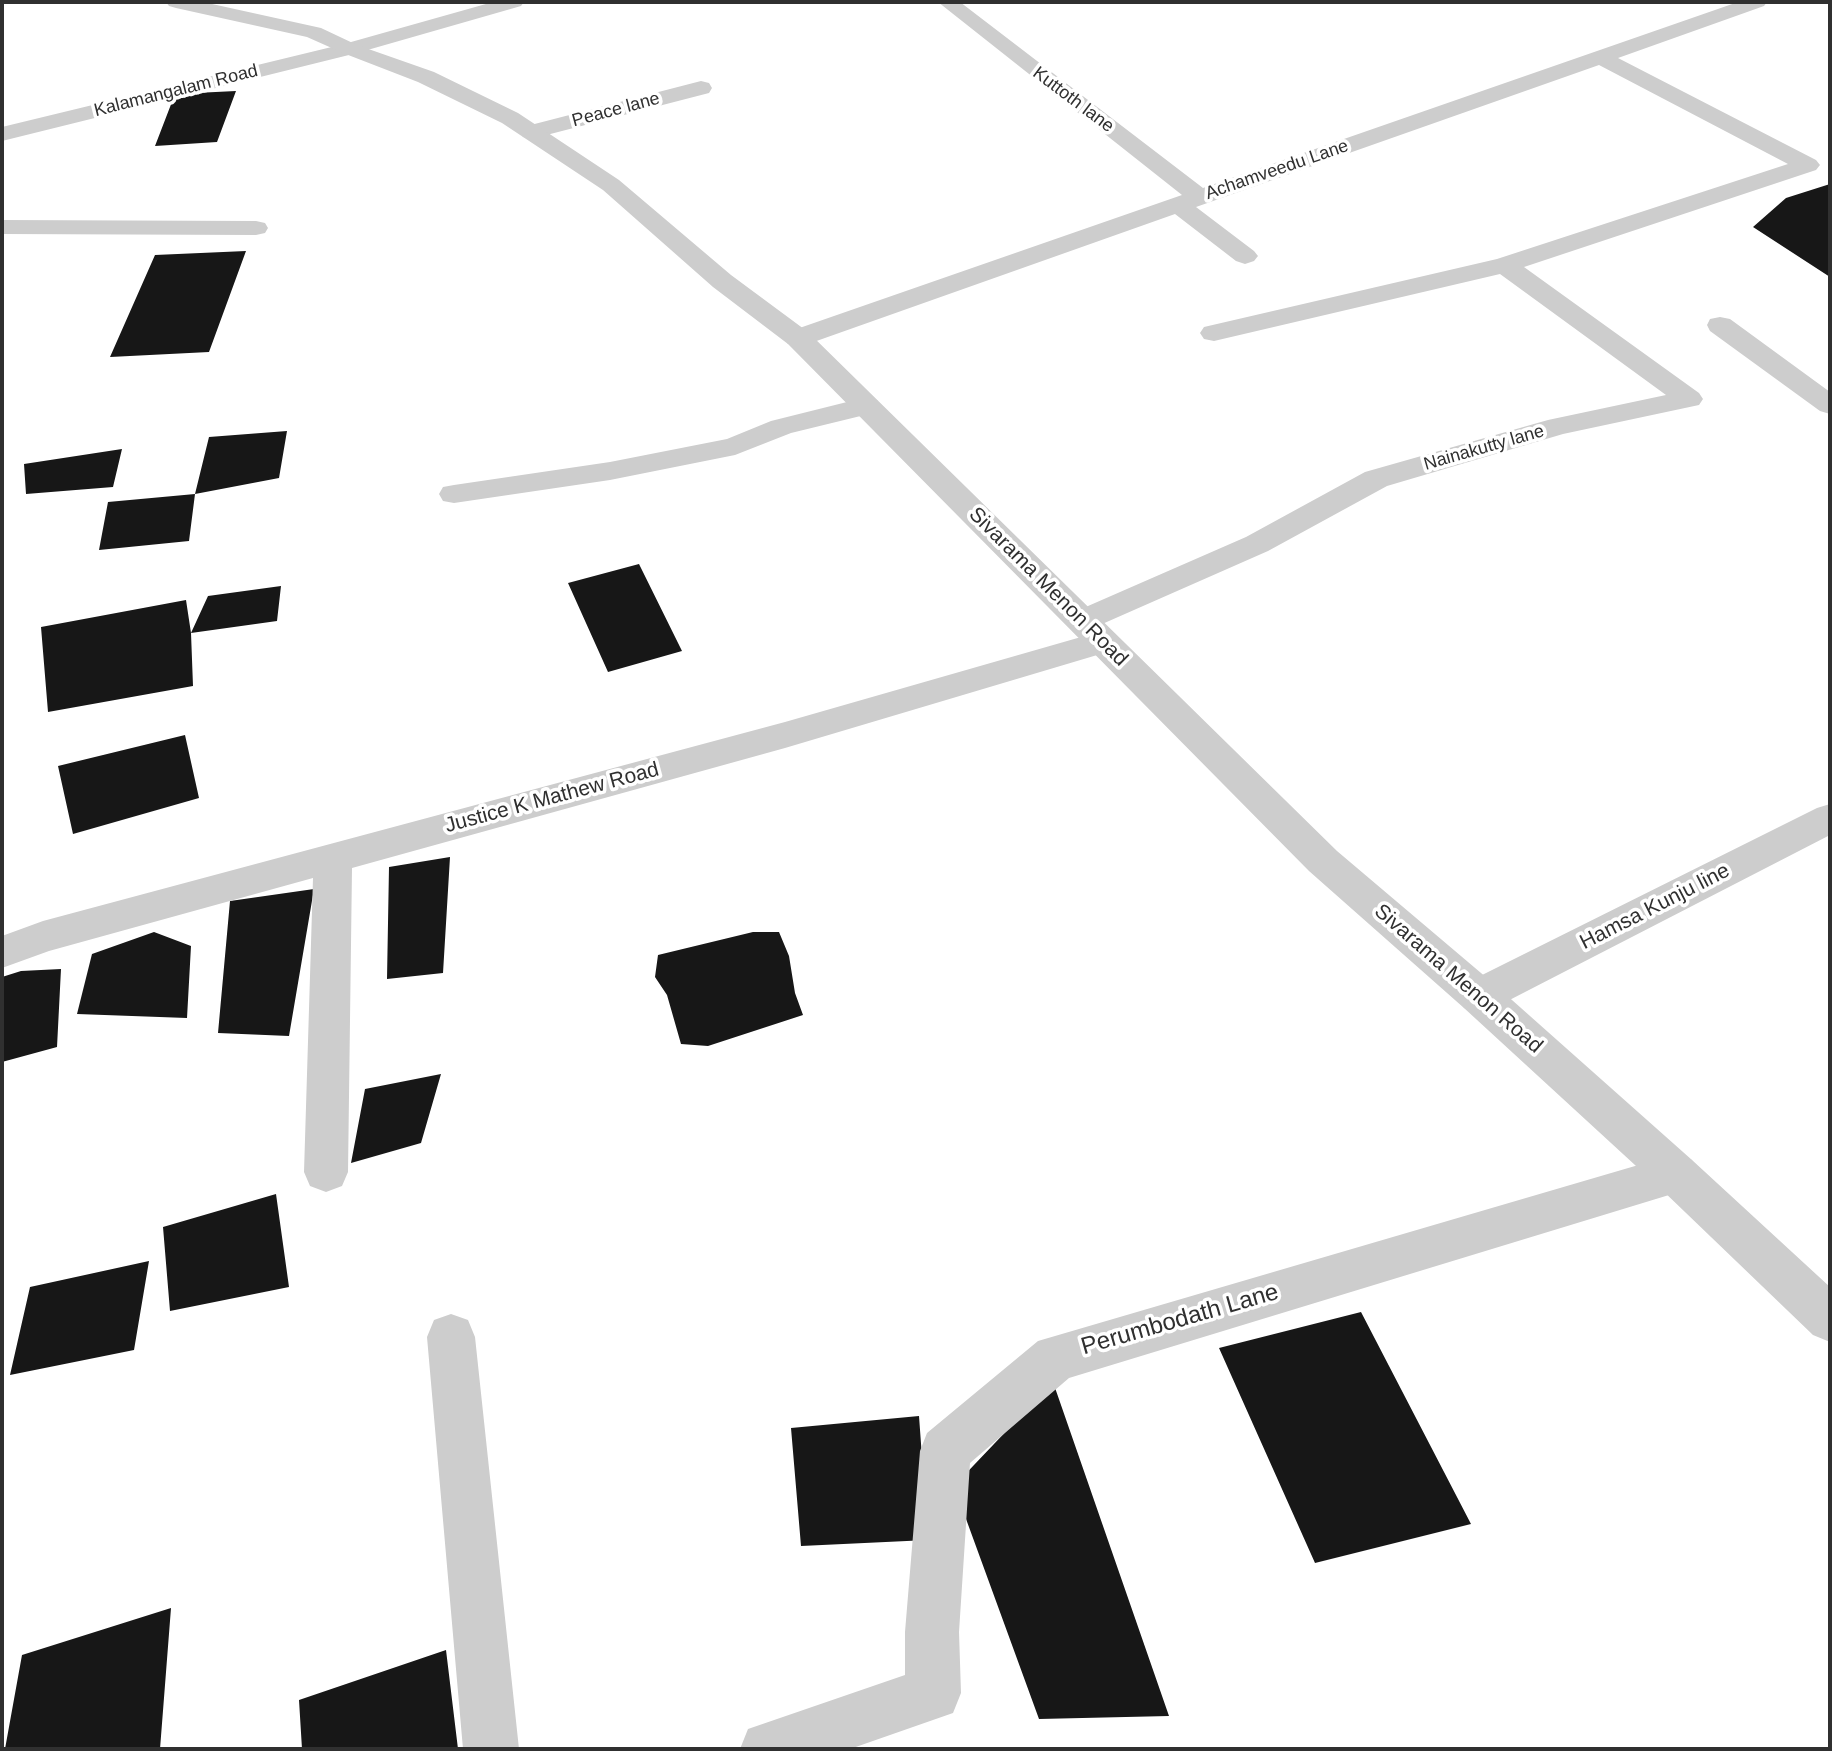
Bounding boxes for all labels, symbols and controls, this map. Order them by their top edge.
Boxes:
street label: Kalamangalam Road [92,60,260,122]
street label: Kuttoth lane [1028,62,1118,138]
street label: Peace lane [570,88,662,132]
street label: Achamveedu Lane [1203,135,1351,205]
street label: Nainakutty lane [1421,421,1547,475]
street label: Sivarama Menon Road [963,502,1133,672]
street label: Justice K Mathew Road [442,757,662,839]
street label: Hamsa Kunju line [1576,858,1734,956]
street label: Sivarama Menon Road [1369,899,1547,1059]
street label: Perumbodath Lane [1078,1278,1282,1362]

